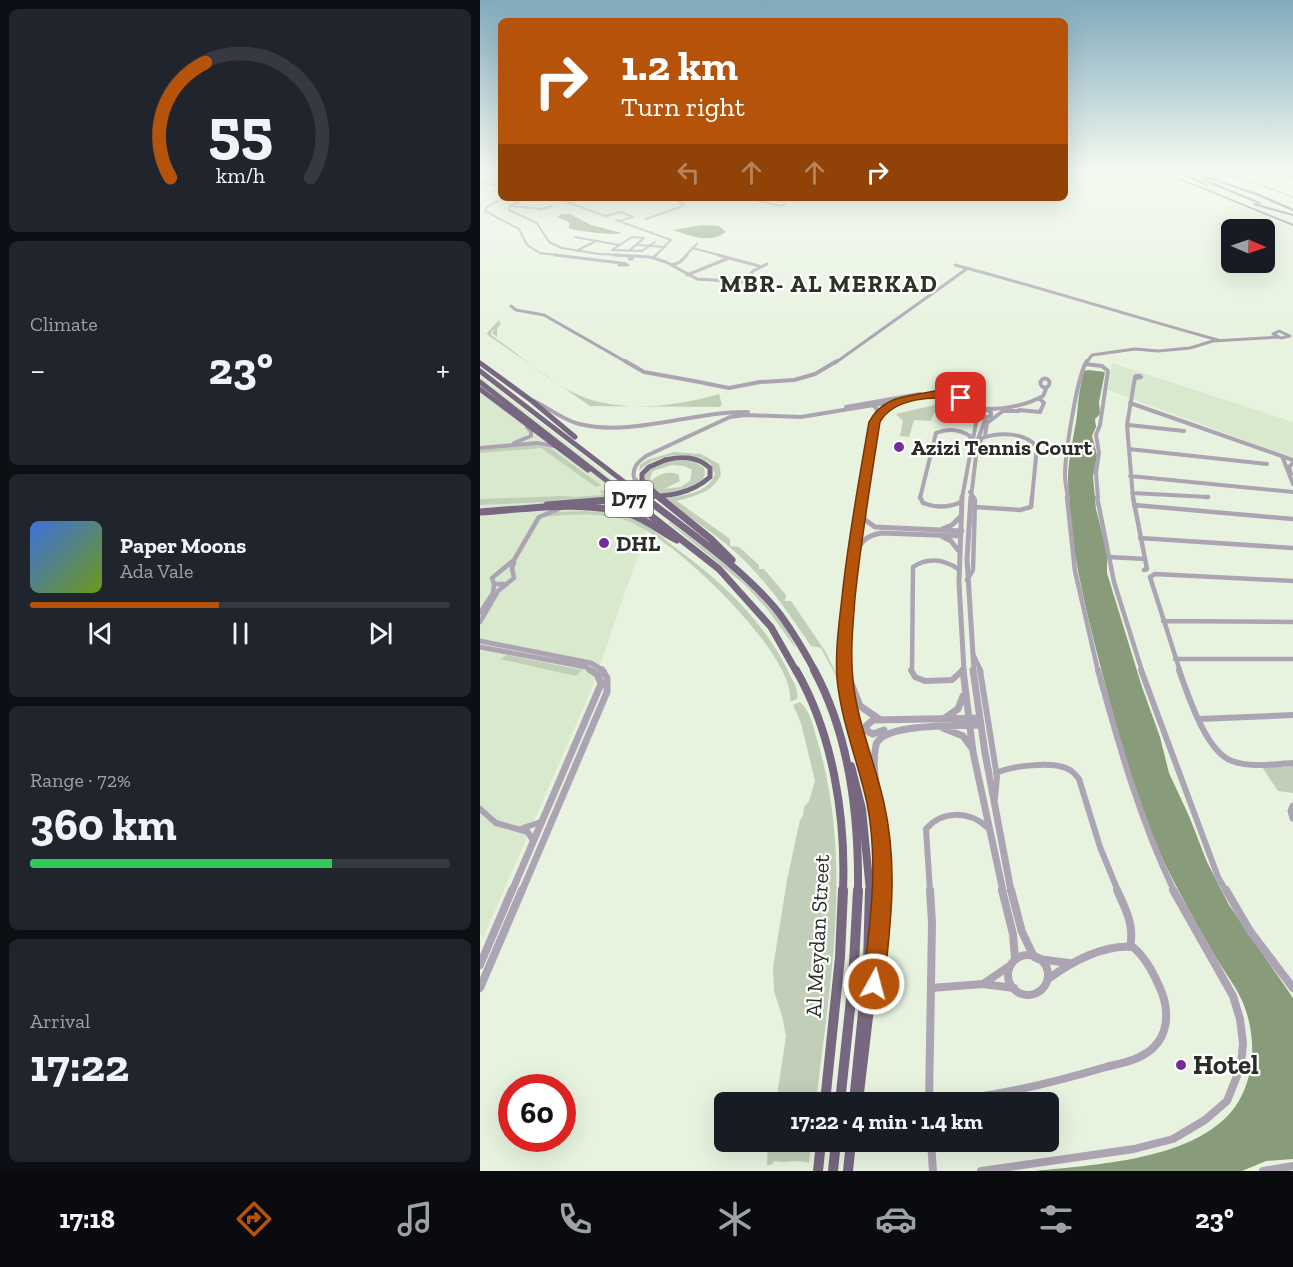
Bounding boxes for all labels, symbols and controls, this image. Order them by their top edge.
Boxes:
text: 1.2 km [621,40,738,91]
icon: right [522,42,600,120]
text: Turn right [621,91,745,123]
text: 55 [207,93,273,168]
icon: left [672,156,705,189]
icon: ahead [735,156,768,189]
icon: ahead [798,156,831,189]
icon: right [861,156,894,189]
text: km/h [216,163,264,188]
north arrow [1221,219,1275,273]
map controls [1221,219,1275,273]
district label: MBR- AL MERKAD [720,269,938,298]
text: Climate [30,312,98,336]
text: 23° [209,342,273,396]
text: − [30,350,45,389]
text: + [436,350,450,389]
pin [935,372,986,423]
icon: arrive [944,381,977,414]
place label: Azizi Tennis Court [911,434,1092,461]
marker: Azizi Tennis Court [892,440,906,454]
road number: D77 [605,481,653,517]
place label: DHL [616,530,661,557]
text: Paper Moons [120,532,246,559]
marker: DHL [597,536,611,550]
text: Ada Vale [120,559,193,583]
icon: previous [84,617,117,650]
icon: pause [224,617,257,650]
icon: next [364,617,397,650]
text: Range · 72% [30,768,131,792]
text: 360 km [30,798,177,852]
street label: Al Meydan Street [800,853,835,1018]
position arrow [842,952,906,1016]
text: Arrival [30,1009,90,1033]
text: 17:22 [30,1039,129,1093]
place label: Hotel [1193,1049,1259,1081]
marker: Hotel [1174,1058,1188,1072]
speed limit sign: 60 [498,1074,576,1152]
text: 17:22 · 4 min · 1.4 km [790,1108,983,1135]
icon: directions [233,1198,275,1240]
icon: music [394,1198,436,1240]
icon: phone [554,1198,596,1240]
icon: climate [714,1198,756,1240]
icon: car [875,1198,917,1240]
icon: filters [1035,1198,1077,1240]
text: 17:18 [59,1203,115,1235]
text: 23° [1195,1203,1234,1235]

